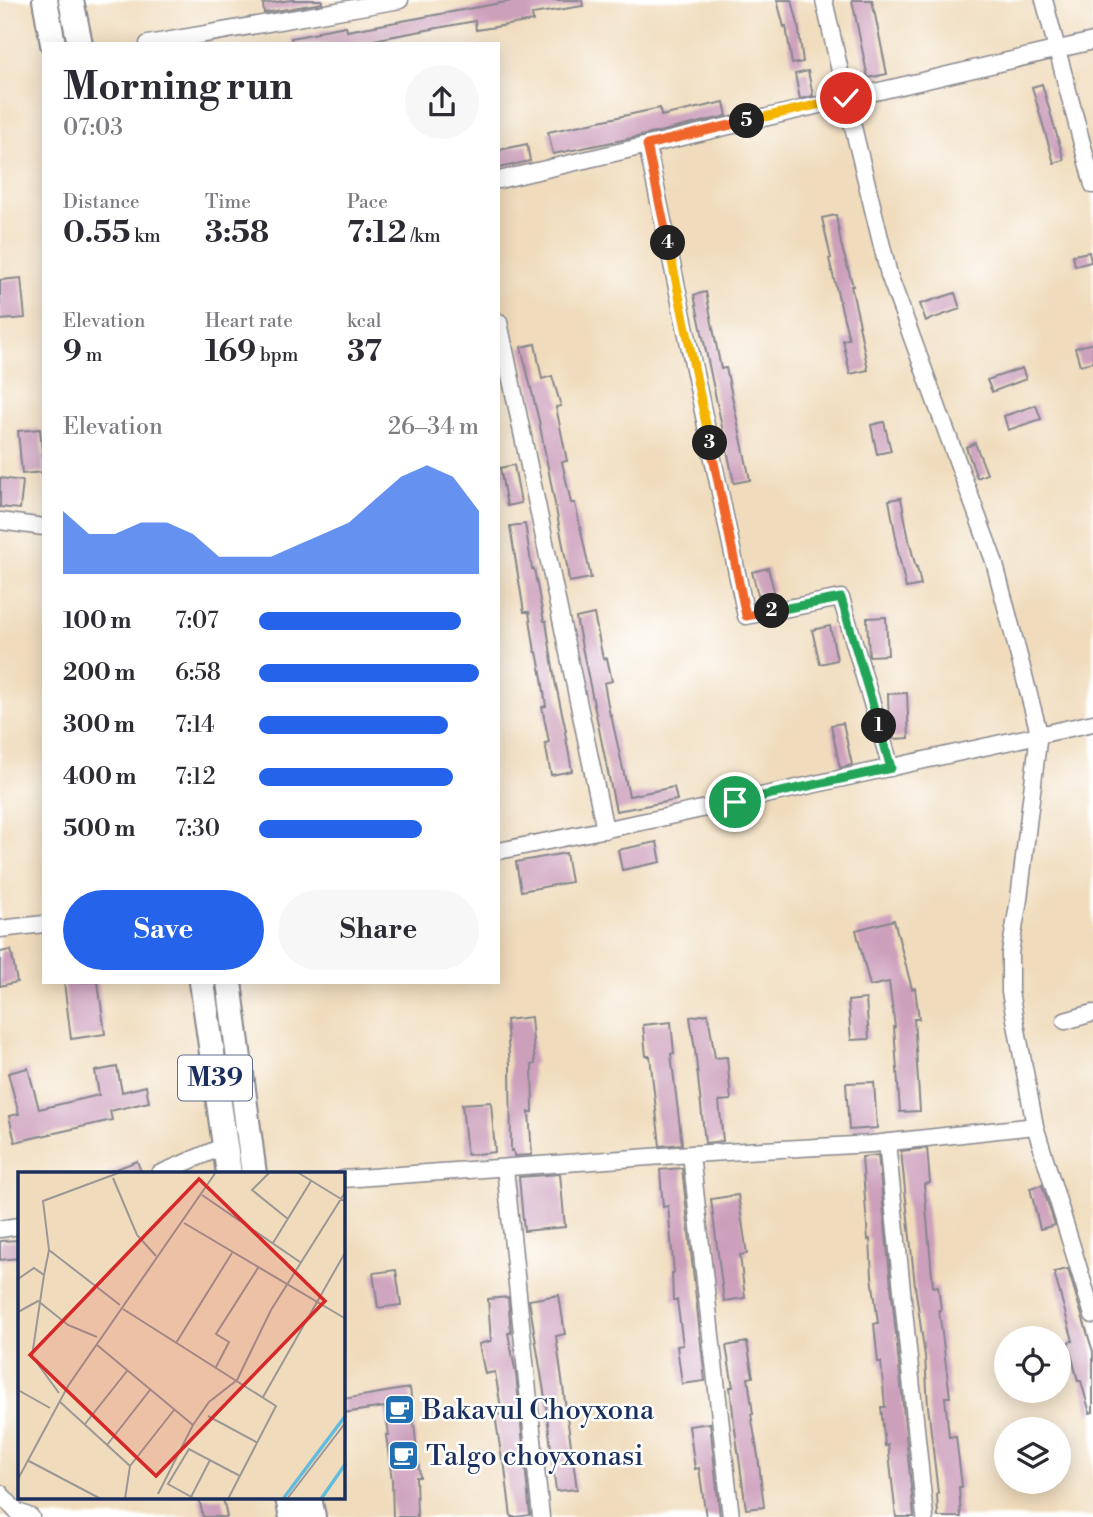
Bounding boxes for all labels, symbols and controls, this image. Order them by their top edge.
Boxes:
text: Morning run [63,64,293,111]
button: share [405,65,479,139]
pin [816,68,876,128]
icon: check [827,79,865,117]
pin: 5 [730,104,764,138]
text: 5 [741,108,752,132]
text: 07:03 [63,114,123,142]
text: Distance [63,190,140,214]
text: Time [205,190,251,214]
text: Pace [347,190,388,214]
text: 0.55 [63,214,130,252]
text: 3:58 [205,214,269,252]
text: 7:12 [347,214,407,252]
text: km [130,224,161,248]
text: /km [407,224,441,248]
pin: 4 [650,226,686,260]
text: 4 [661,230,674,254]
text: Elevation [63,309,145,333]
text: Heart rate [205,309,293,333]
text: kcal [347,309,381,333]
text: 9 [63,333,82,371]
text: 169 [205,333,256,371]
text: 37 [347,333,382,371]
text: m [82,343,102,367]
text: bpm [256,343,299,367]
text: Elevation [63,413,163,441]
text: 26–34 m [388,413,479,441]
pin: 3 [692,426,728,460]
text: 3 [704,430,715,454]
pin: 2 [754,594,790,628]
text: 2 [766,598,777,622]
text: 100 m [63,607,131,635]
text: 7:07 [175,607,219,635]
text: 200 m [63,659,135,687]
text: 6:58 [175,659,221,687]
pin: 1 [862,708,896,744]
text: 300 m [63,711,135,739]
text: 7:14 [175,711,215,739]
text: 1 [874,713,883,737]
text: 400 m [63,763,136,791]
text: 7:12 [175,763,216,791]
pin [705,772,765,832]
icon: arrive [716,783,754,821]
text: 500 m [63,815,135,843]
text: 7:30 [175,815,220,843]
button: Save [63,890,264,970]
button: Share [278,890,479,970]
road number: M39 [178,1056,252,1100]
inset map [18,1172,345,1500]
map controls [994,1326,1071,1494]
button: locate [994,1326,1071,1403]
cafe icon: Bakavul Choyxona [382,1393,416,1427]
place label: Bakavul Choyxona [421,1393,655,1428]
button: layers [994,1417,1071,1494]
cafe icon: Talgo choyxonasi [386,1439,420,1473]
place label: Talgo choyxonasi [426,1439,644,1474]

